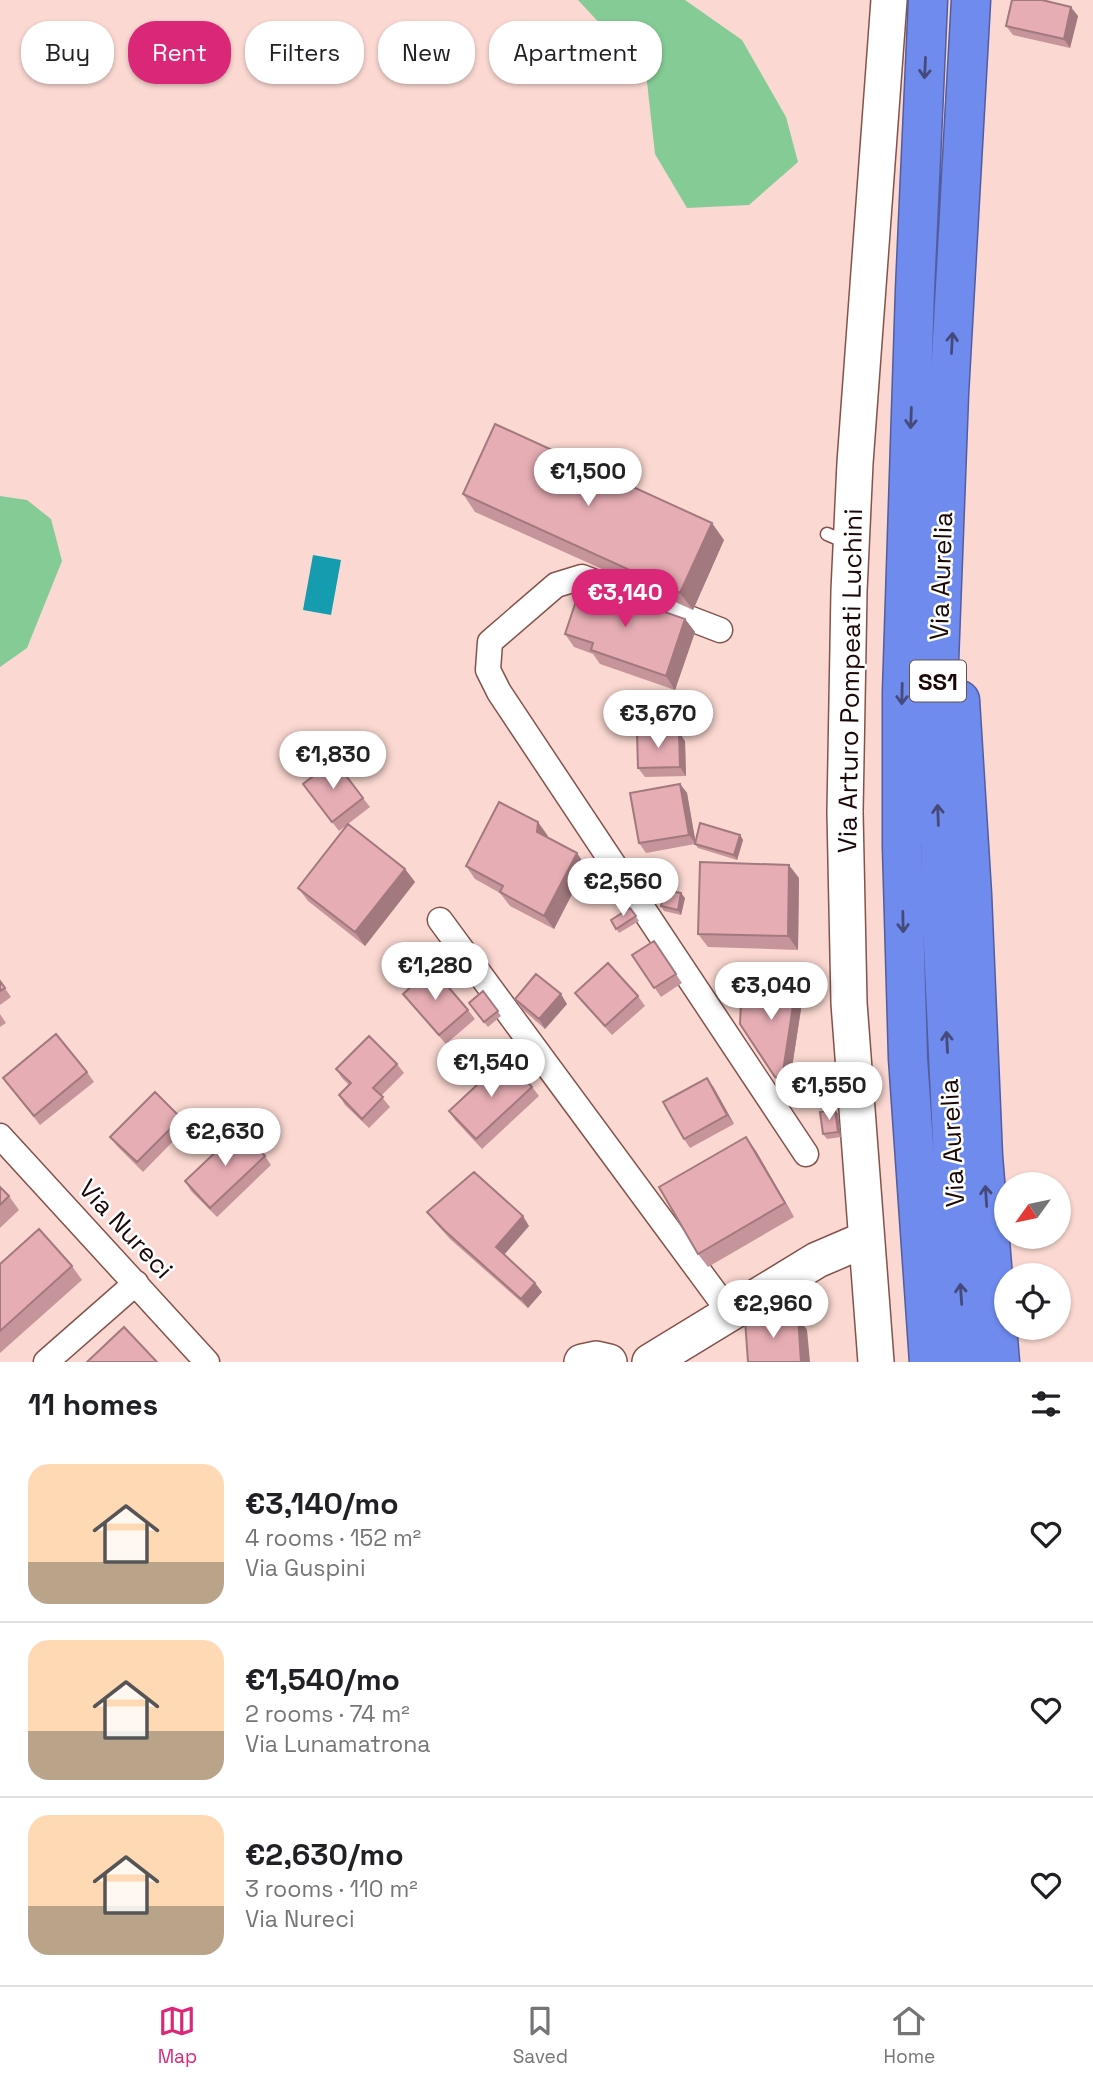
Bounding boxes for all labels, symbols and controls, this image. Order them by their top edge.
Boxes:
chip: Buy [21,21,114,84]
chip: Rent [128,21,231,84]
chip: Filters [245,21,364,84]
chip: New [378,21,475,84]
chip: Apartment [489,21,662,84]
one-way arrow [918,56,931,79]
one-way arrow [945,332,958,355]
one-way arrow [905,406,918,429]
pin: €1,500 [531,448,645,508]
text: €1,500 [550,456,626,486]
street label: Via Arturo Pompeati Luchini [830,508,870,854]
street label: Via Aurelia [922,511,960,641]
pin: €3,140 [568,570,682,629]
text: €3,140 [587,577,663,607]
road number: SS1 [910,660,966,702]
one-way arrow [895,683,909,706]
pin: €3,670 [601,690,715,750]
text: €3,670 [619,698,697,728]
pin: €1,830 [276,732,390,791]
text: €1,830 [295,739,371,769]
one-way arrow [931,804,945,827]
pin: €2,560 [566,858,680,918]
text: €2,560 [584,866,662,896]
one-way arrow [896,910,910,933]
pin: €1,280 [378,942,492,1002]
text: €1,280 [397,950,473,980]
pin: €3,040 [714,962,828,1022]
text: €3,040 [731,970,811,1000]
one-way arrow [941,1031,954,1054]
pin: €1,540 [434,1040,548,1099]
text: €1,540 [453,1047,529,1077]
pin: €1,550 [772,1062,886,1122]
text: €1,550 [791,1070,867,1100]
street label: Via Aurelia [932,1078,972,1208]
pin: €2,630 [168,1108,282,1168]
text: €2,630 [186,1116,264,1146]
street label: Via Nureci [71,1172,181,1286]
north arrow [994,1172,1071,1250]
map controls [994,1172,1071,1340]
one-way arrow [979,1185,992,1208]
button: locate [994,1263,1071,1340]
pin: €2,960 [716,1280,830,1340]
one-way arrow [954,1283,967,1306]
text: €2,960 [733,1288,813,1318]
text: 11 homes [28,1385,158,1424]
icon: filters [1027,1385,1065,1423]
text: €3,140/mo [245,1484,399,1523]
icon: home [84,1492,168,1576]
icon: heart [1027,1515,1065,1553]
text: 4 rooms · 152 m² [245,1523,421,1553]
text: Via Guspini [245,1553,366,1583]
text: €1,540/mo [245,1660,400,1699]
icon: home [84,1668,168,1752]
icon: heart [1027,1691,1065,1729]
text: 2 rooms · 74 m² [245,1699,410,1729]
text: Via Lunamatrona [245,1729,431,1759]
text: €2,630/mo [245,1835,404,1874]
icon: home [84,1843,168,1927]
icon: heart [1027,1866,1065,1904]
text: 3 rooms · 110 m² [245,1874,418,1904]
text: Via Nureci [245,1904,355,1934]
tab: Map [158,2002,197,2069]
tab: Saved [513,2002,568,2069]
tab: Home [883,2002,935,2069]

